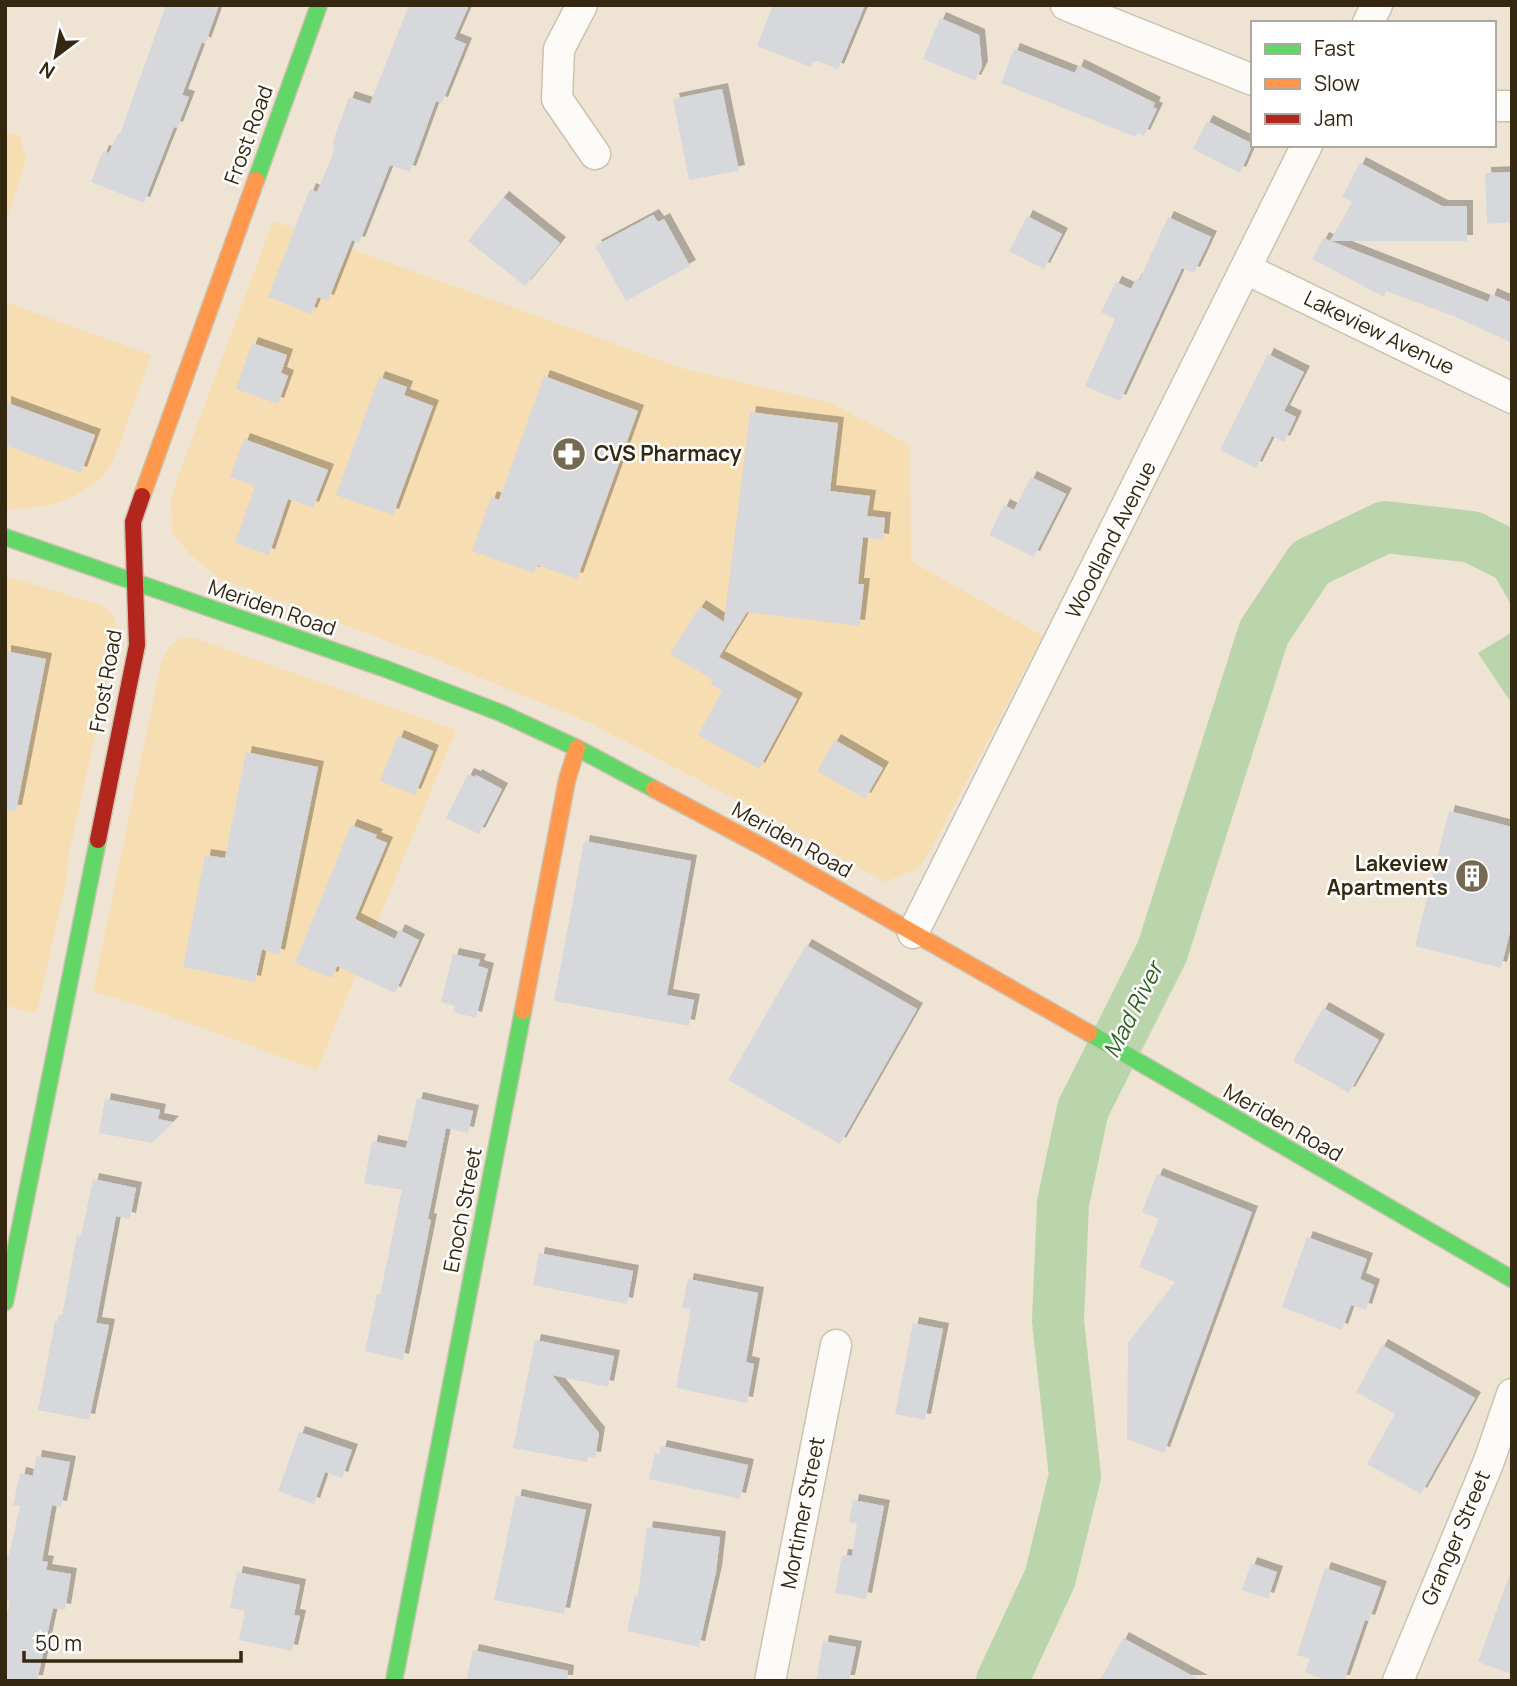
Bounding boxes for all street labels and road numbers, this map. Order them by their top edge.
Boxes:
street label: Frost Road [217,81,279,188]
street label: Lakeview Avenue [1300,284,1459,381]
street label: Woodland Avenue [1058,456,1162,623]
street label: Meriden Road [205,572,340,642]
street label: Frost Road [82,627,128,734]
street label: Meriden Road [727,795,858,884]
street label: Meriden Road [1219,1077,1348,1168]
street label: Enoch Street [436,1145,488,1275]
street label: Mortimer Street [774,1434,830,1591]
street label: Granger Street [1414,1466,1496,1609]

